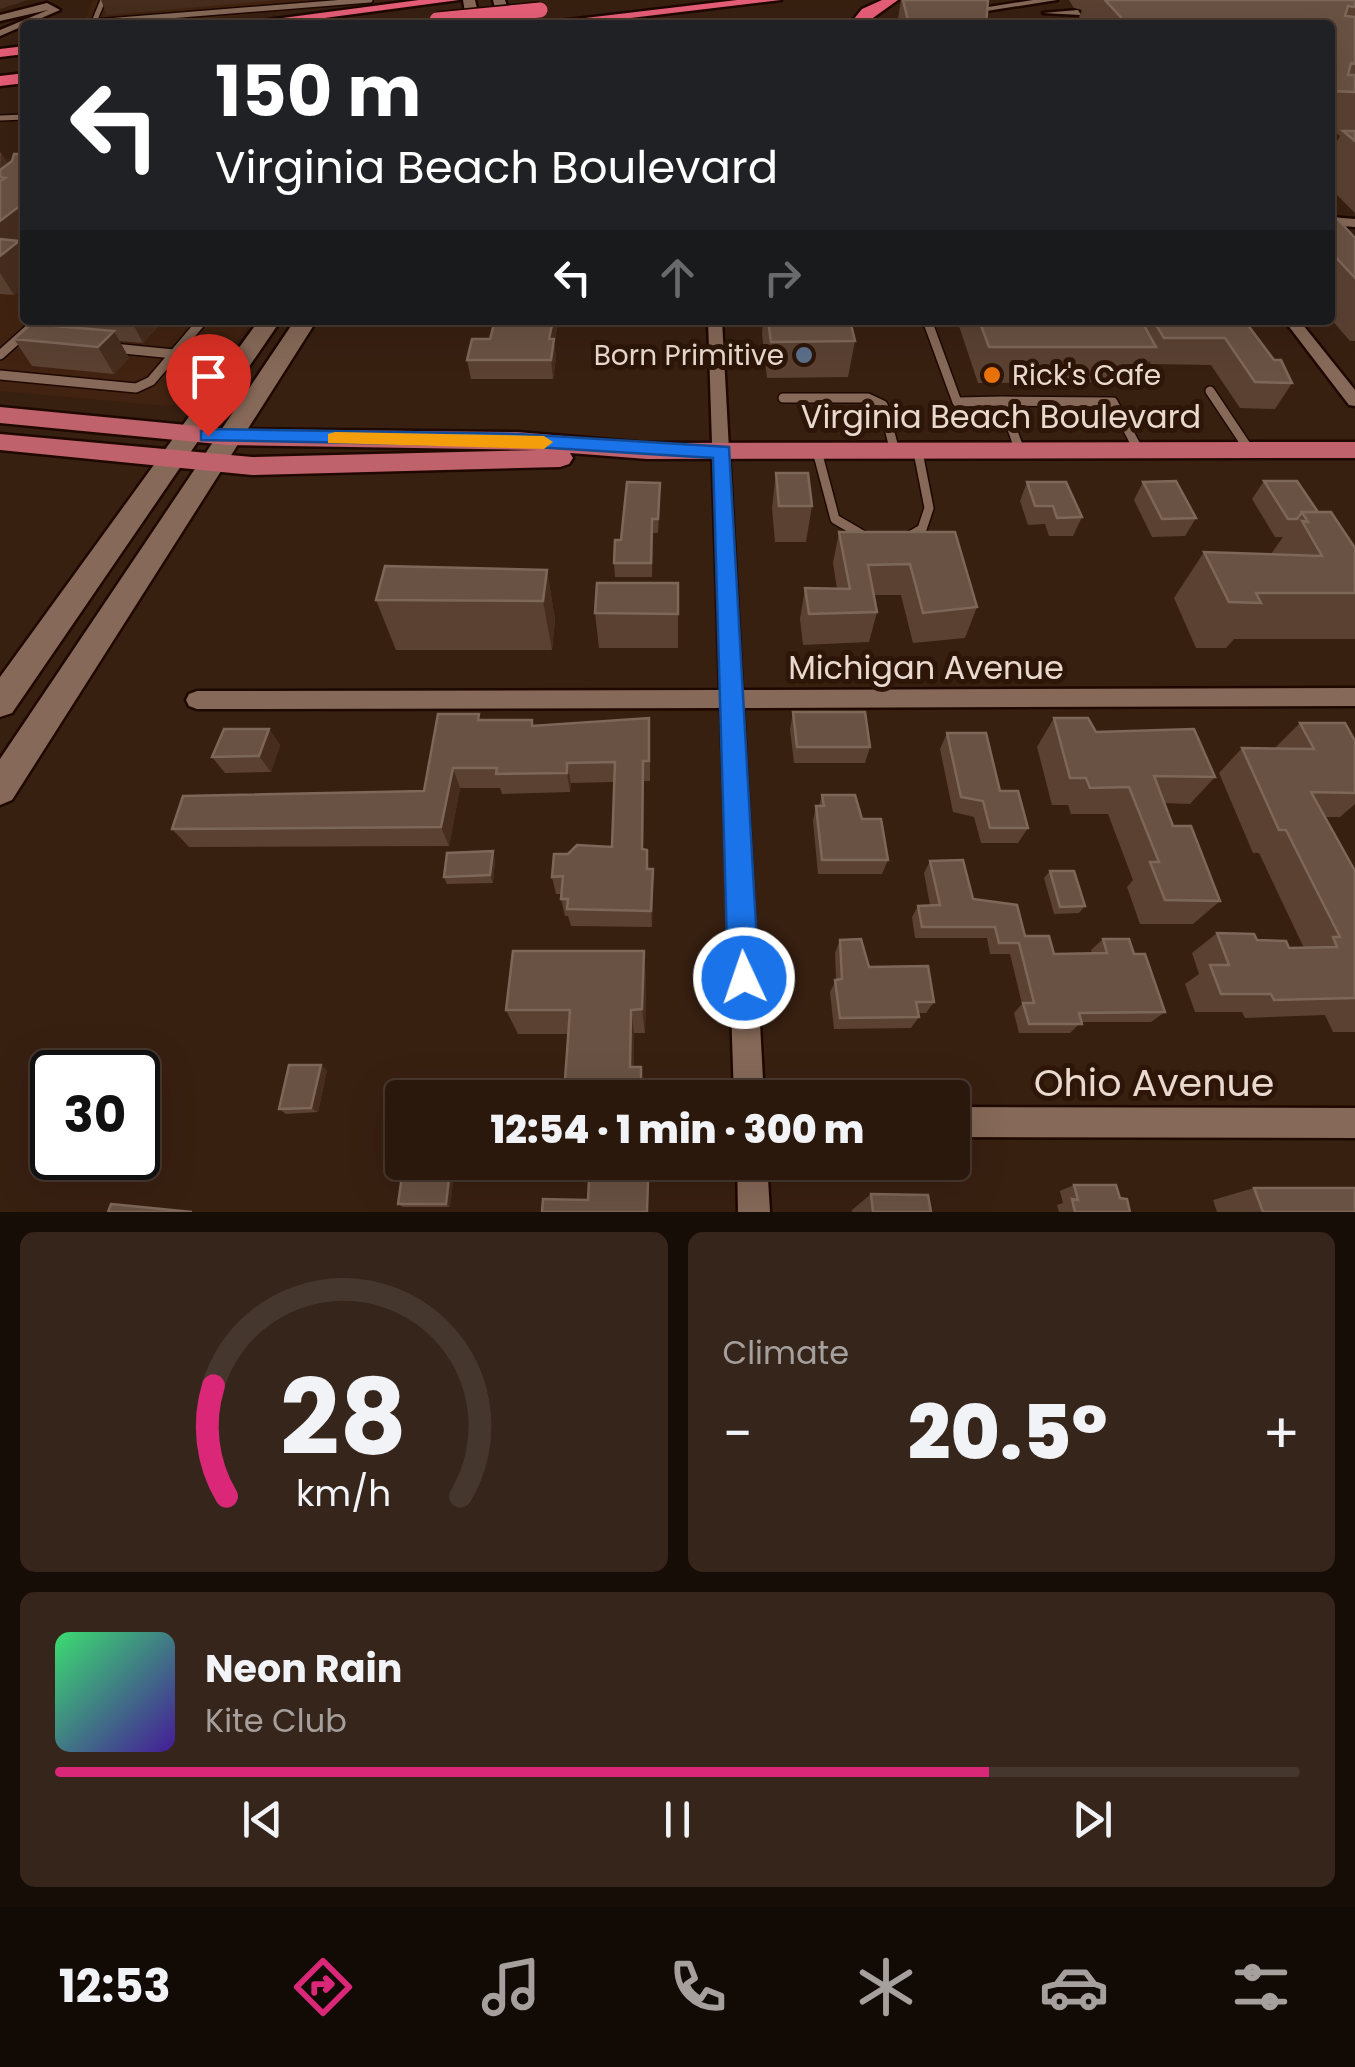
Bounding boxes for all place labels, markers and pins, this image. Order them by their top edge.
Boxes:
pin [166,334,251,437]
place label: Born Primitive [594,336,784,375]
marker: Born Primitive [793,344,815,366]
place label: Rick's Cafe [1012,356,1161,395]
marker: Rick's Cafe [981,364,1003,386]

